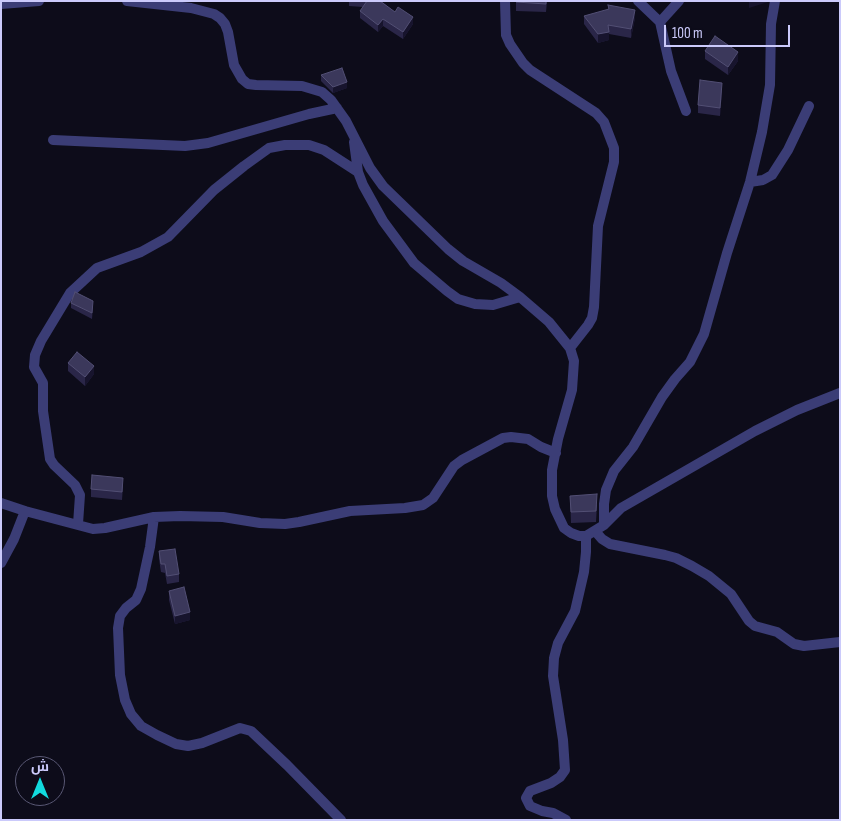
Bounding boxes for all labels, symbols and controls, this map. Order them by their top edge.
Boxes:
scale bar [666,15,792,47]
text: 100 m [672,24,703,43]
north arrow [15,756,65,806]
text: ش [31,758,49,775]

